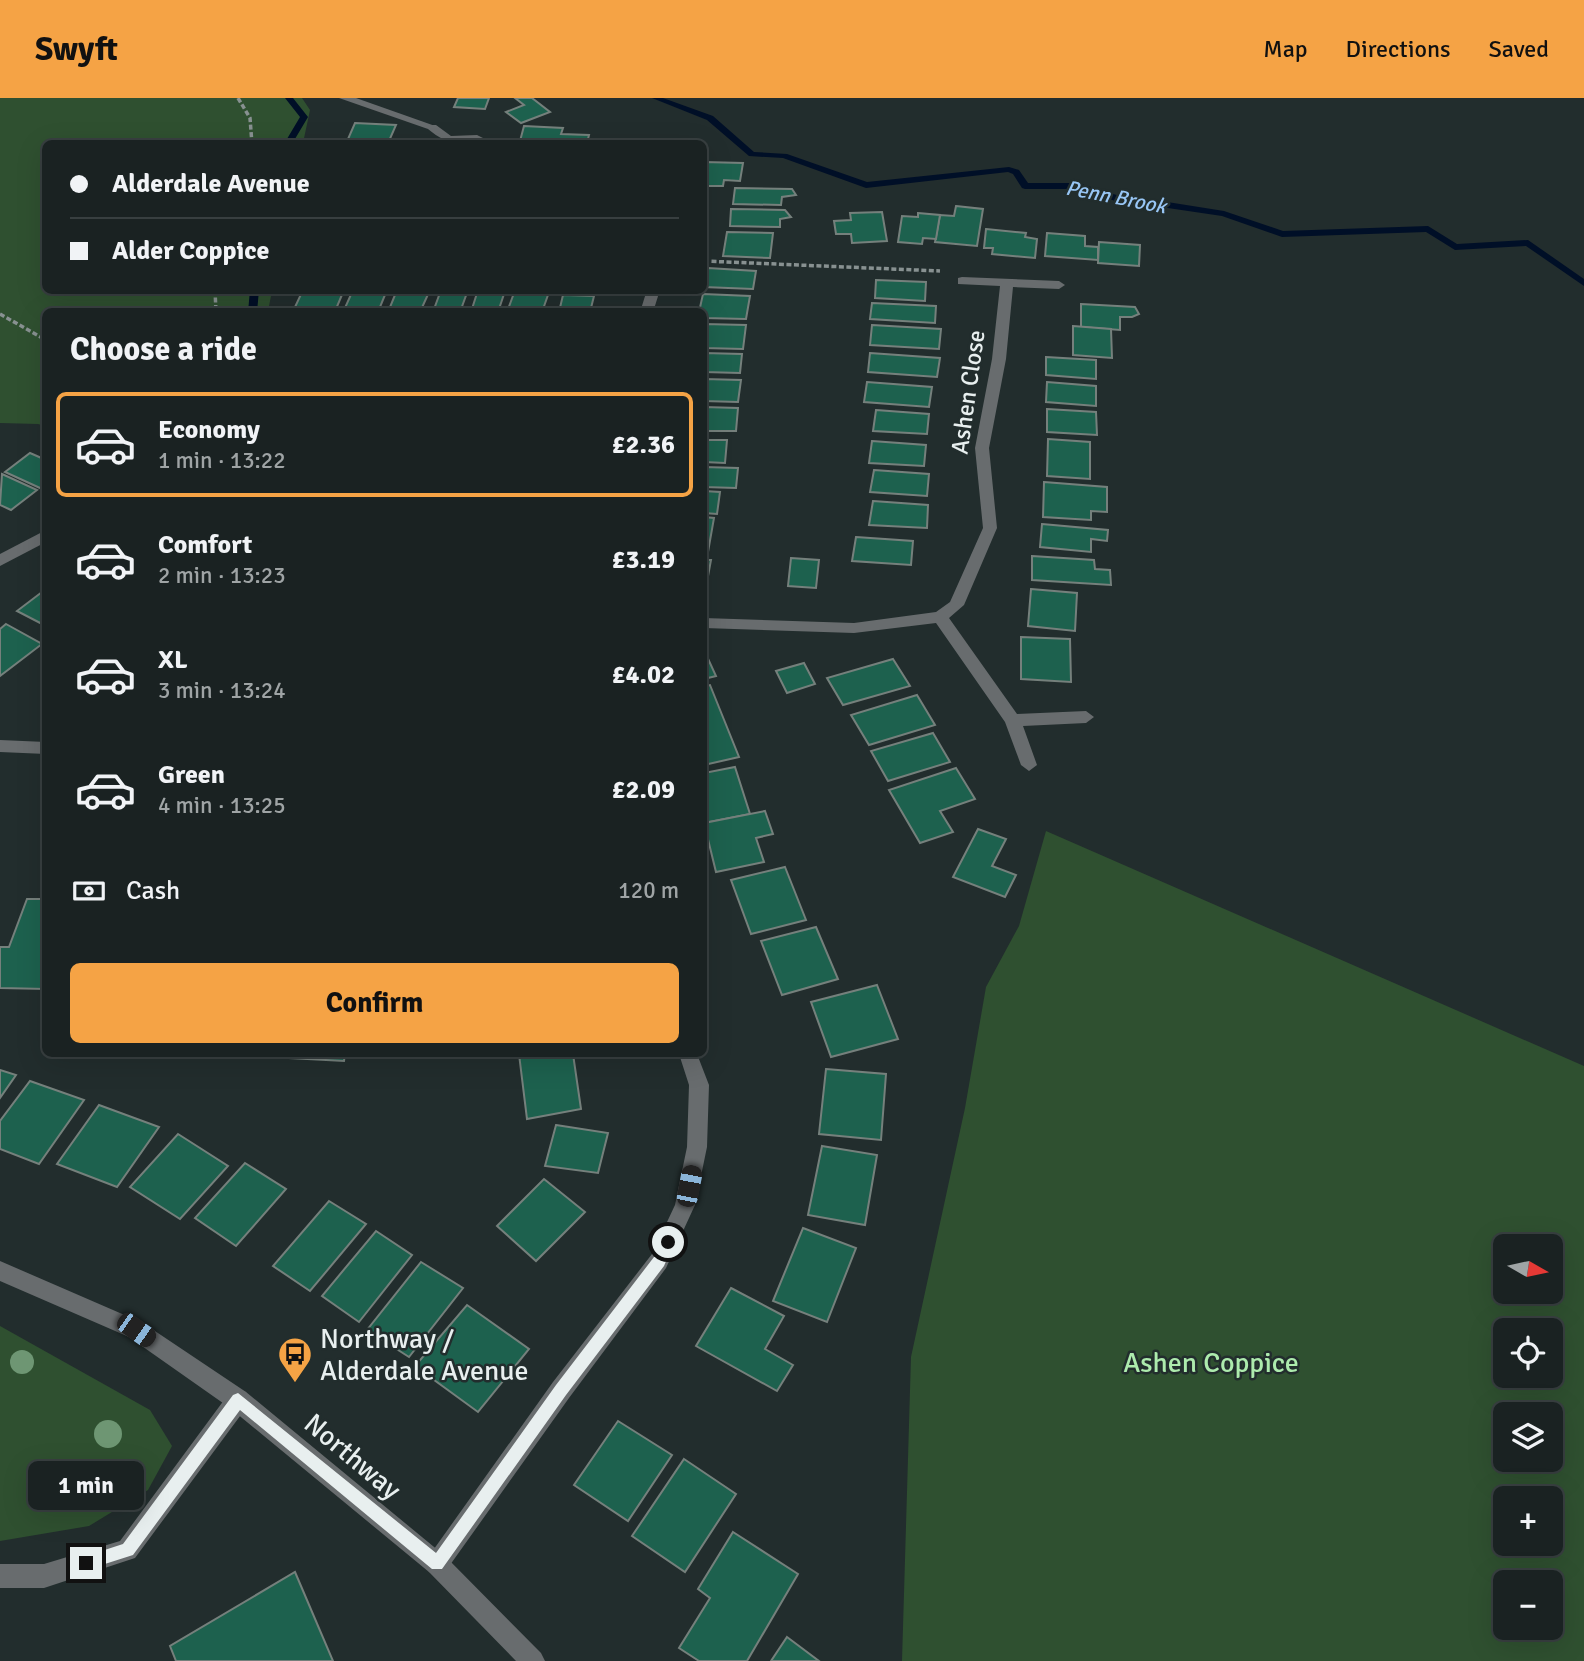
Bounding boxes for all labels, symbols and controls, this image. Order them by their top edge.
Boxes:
text: Swyft [35,29,118,70]
text: Map [1263,34,1308,64]
text: Directions [1346,34,1451,64]
text: Saved [1489,34,1549,64]
text: Alderdale Avenue [112,168,310,200]
water label: Penn Brook [1064,175,1171,220]
text: Alder Coppice [112,235,269,267]
street label: Ashen Close [944,328,992,456]
text: Choose a ride [70,330,257,369]
icon: car [74,413,137,476]
text: Economy [158,414,260,446]
text: £2.36 [611,429,675,461]
text: 1 min · 13:22 [158,446,286,475]
icon: car [74,528,137,591]
text: Comfort [158,529,252,561]
text: £3.19 [611,544,675,576]
text: 2 min · 13:23 [158,561,286,590]
icon: car [74,643,137,706]
text: XL [158,644,188,676]
text: £4.02 [611,659,675,691]
text: 3 min · 13:24 [158,676,286,705]
icon: car [74,758,137,821]
text: Green [158,759,225,791]
text: £2.09 [611,774,675,806]
text: 4 min · 13:25 [158,791,286,820]
icon: cash [70,872,108,910]
text: Cash [126,875,180,907]
text: 120 m [618,876,679,905]
button: Confirm [70,963,679,1043]
car [675,1163,704,1209]
route start [652,1226,684,1258]
north arrow [1493,1234,1563,1304]
map controls [1493,1234,1563,1640]
car [113,1309,160,1351]
button: locate [1493,1318,1563,1388]
place label: Northway / Alderdale Avenue [320,1322,529,1388]
bus stop icon: Northway / Alderdale Avenue [276,1335,314,1384]
park label: Ashen Coppice [1123,1346,1299,1380]
button: layers [1493,1402,1563,1472]
street label: Northway [297,1406,408,1507]
callout: 1 min [28,1462,144,1510]
text: 1 min [58,1471,114,1500]
button: + [1493,1486,1563,1556]
route end [70,1547,102,1579]
button: − [1493,1570,1563,1640]

